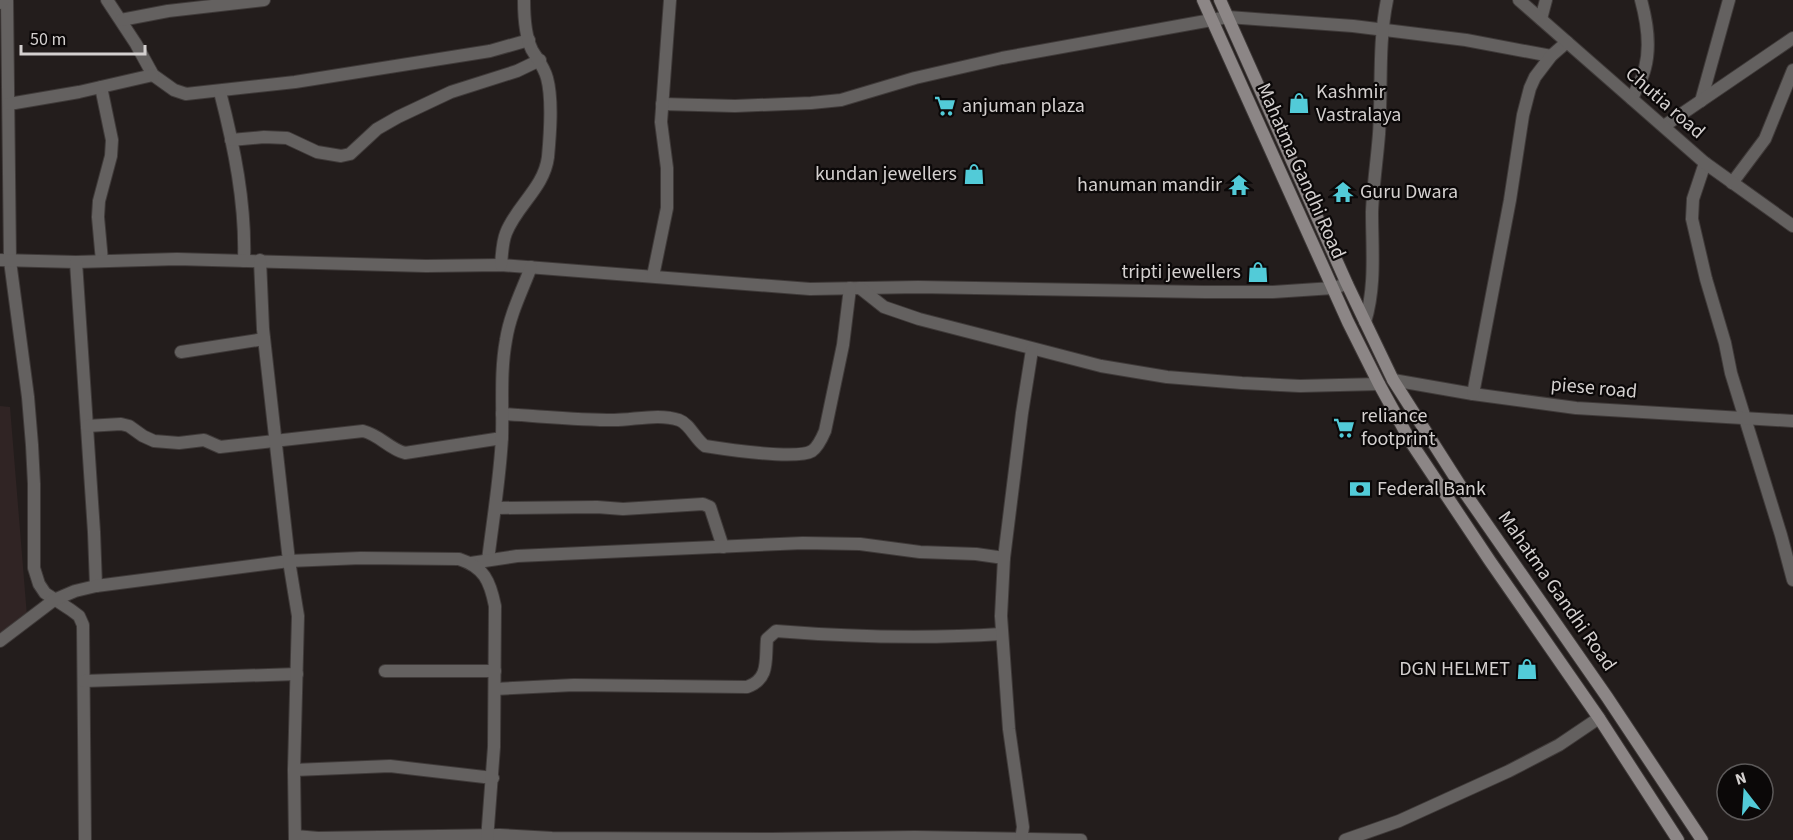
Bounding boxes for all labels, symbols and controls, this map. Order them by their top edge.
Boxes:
scale bar [21,18,146,56]
text: 50 m [30,27,66,52]
street label: Chutia road [1619,60,1711,146]
place label: Kashmir Vastralaya [1316,78,1401,129]
street label: Mahatma Gandhi Road [1250,79,1352,263]
shop icon: Kashmir Vastralaya [1287,91,1311,115]
place label: anjuman plaza [962,92,1085,120]
supermarket icon: anjuman plaza [933,94,957,118]
place label: kundan jewellers [815,160,957,188]
shop icon: kundan jewellers [962,162,986,186]
place label: hanuman mandir [1077,171,1222,199]
temple icon: hanuman mandir [1227,173,1251,197]
place label: Guru Dwara [1360,178,1458,206]
temple icon: Guru Dwara [1331,180,1355,204]
place label: tripti jewellers [1121,258,1241,286]
shop icon: tripti jewellers [1246,260,1270,284]
street label: piese road [1550,370,1638,406]
place label: reliance footprint [1361,402,1436,453]
supermarket icon: reliance footprint [1332,416,1356,440]
place label: Federal Bank [1377,475,1486,503]
bank icon: Federal Bank [1348,477,1372,501]
street label: Mahatma Gandhi Road [1491,505,1623,677]
place label: DGN HELMET [1399,655,1510,683]
shop icon: DGN HELMET [1515,657,1539,681]
north arrow [1715,762,1775,822]
text: N [1733,767,1749,791]

